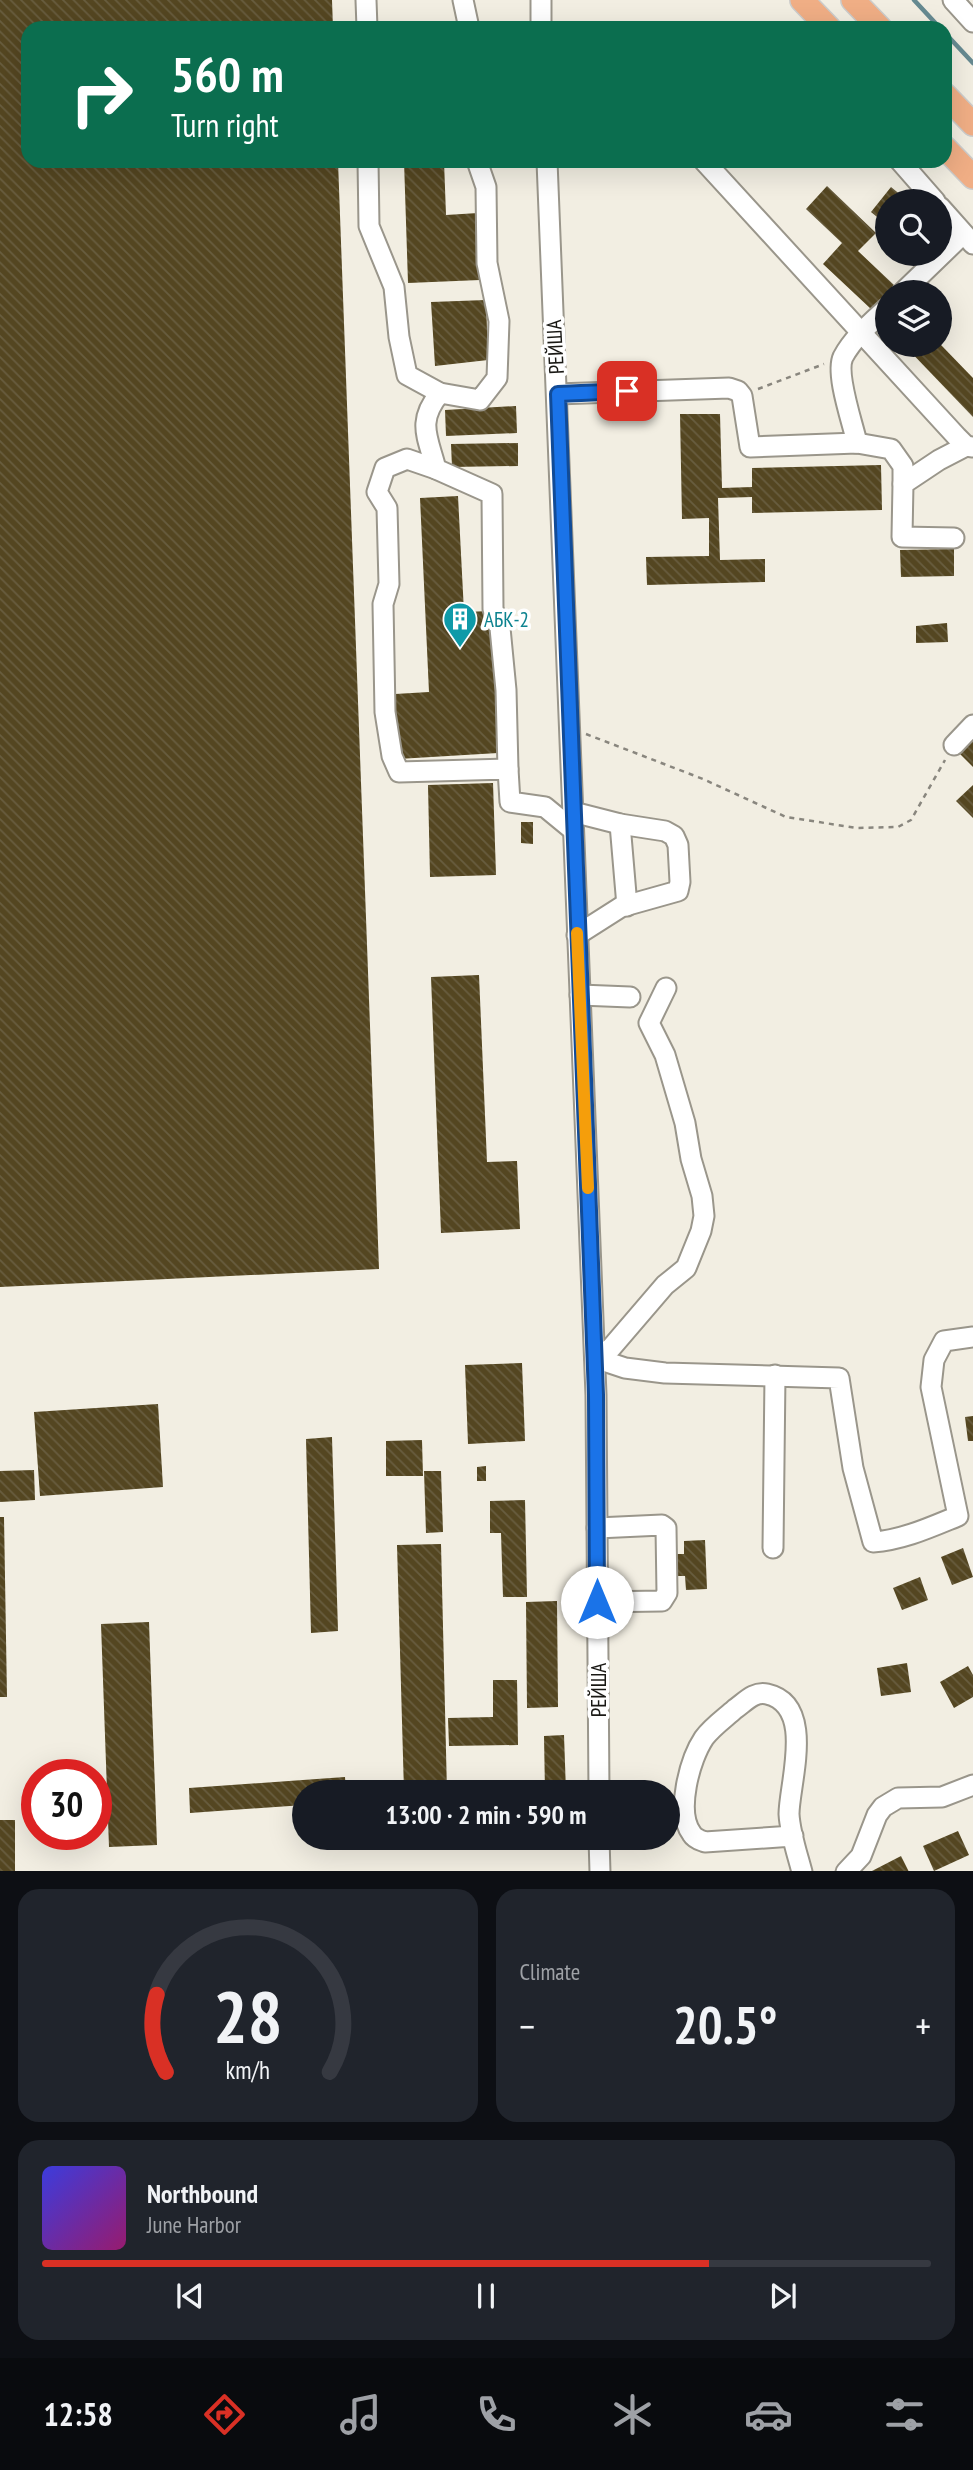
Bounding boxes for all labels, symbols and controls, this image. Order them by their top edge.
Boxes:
text: 560 m [171,42,284,106]
icon: right [56,49,147,140]
text: Turn right [171,104,279,146]
map controls [875,189,952,357]
button: search [875,189,952,266]
button: layers [875,280,952,357]
street label: РЕЙША [540,319,570,375]
pin [597,361,657,421]
icon: arrive [608,372,646,410]
building icon: АБК-2 [441,600,479,649]
place label: АБК-2 [484,606,529,633]
position arrow [560,1565,634,1639]
street label: РЕЙША [585,1663,612,1717]
speed limit sign: 30 [21,1759,112,1850]
text: 13:00 · 2 min · 590 m [386,1798,586,1831]
text: Climate [520,1957,580,1986]
text: 28 [213,1968,283,2062]
text: 20.5° [673,1991,778,2058]
text: − [520,2001,535,2050]
text: + [915,2001,931,2050]
text: km/h [226,2053,270,2085]
text: Northbound [147,2177,258,2210]
text: June Harbor [147,2210,241,2239]
icon: previous [171,2277,209,2315]
icon: pause [467,2277,505,2315]
icon: next [764,2277,802,2315]
icon: directions [200,2390,249,2439]
icon: music [336,2390,385,2439]
icon: phone [472,2390,521,2439]
icon: climate [608,2390,657,2439]
icon: car [744,2390,793,2439]
icon: filters [880,2390,929,2439]
text: 12:58 [44,2393,113,2435]

